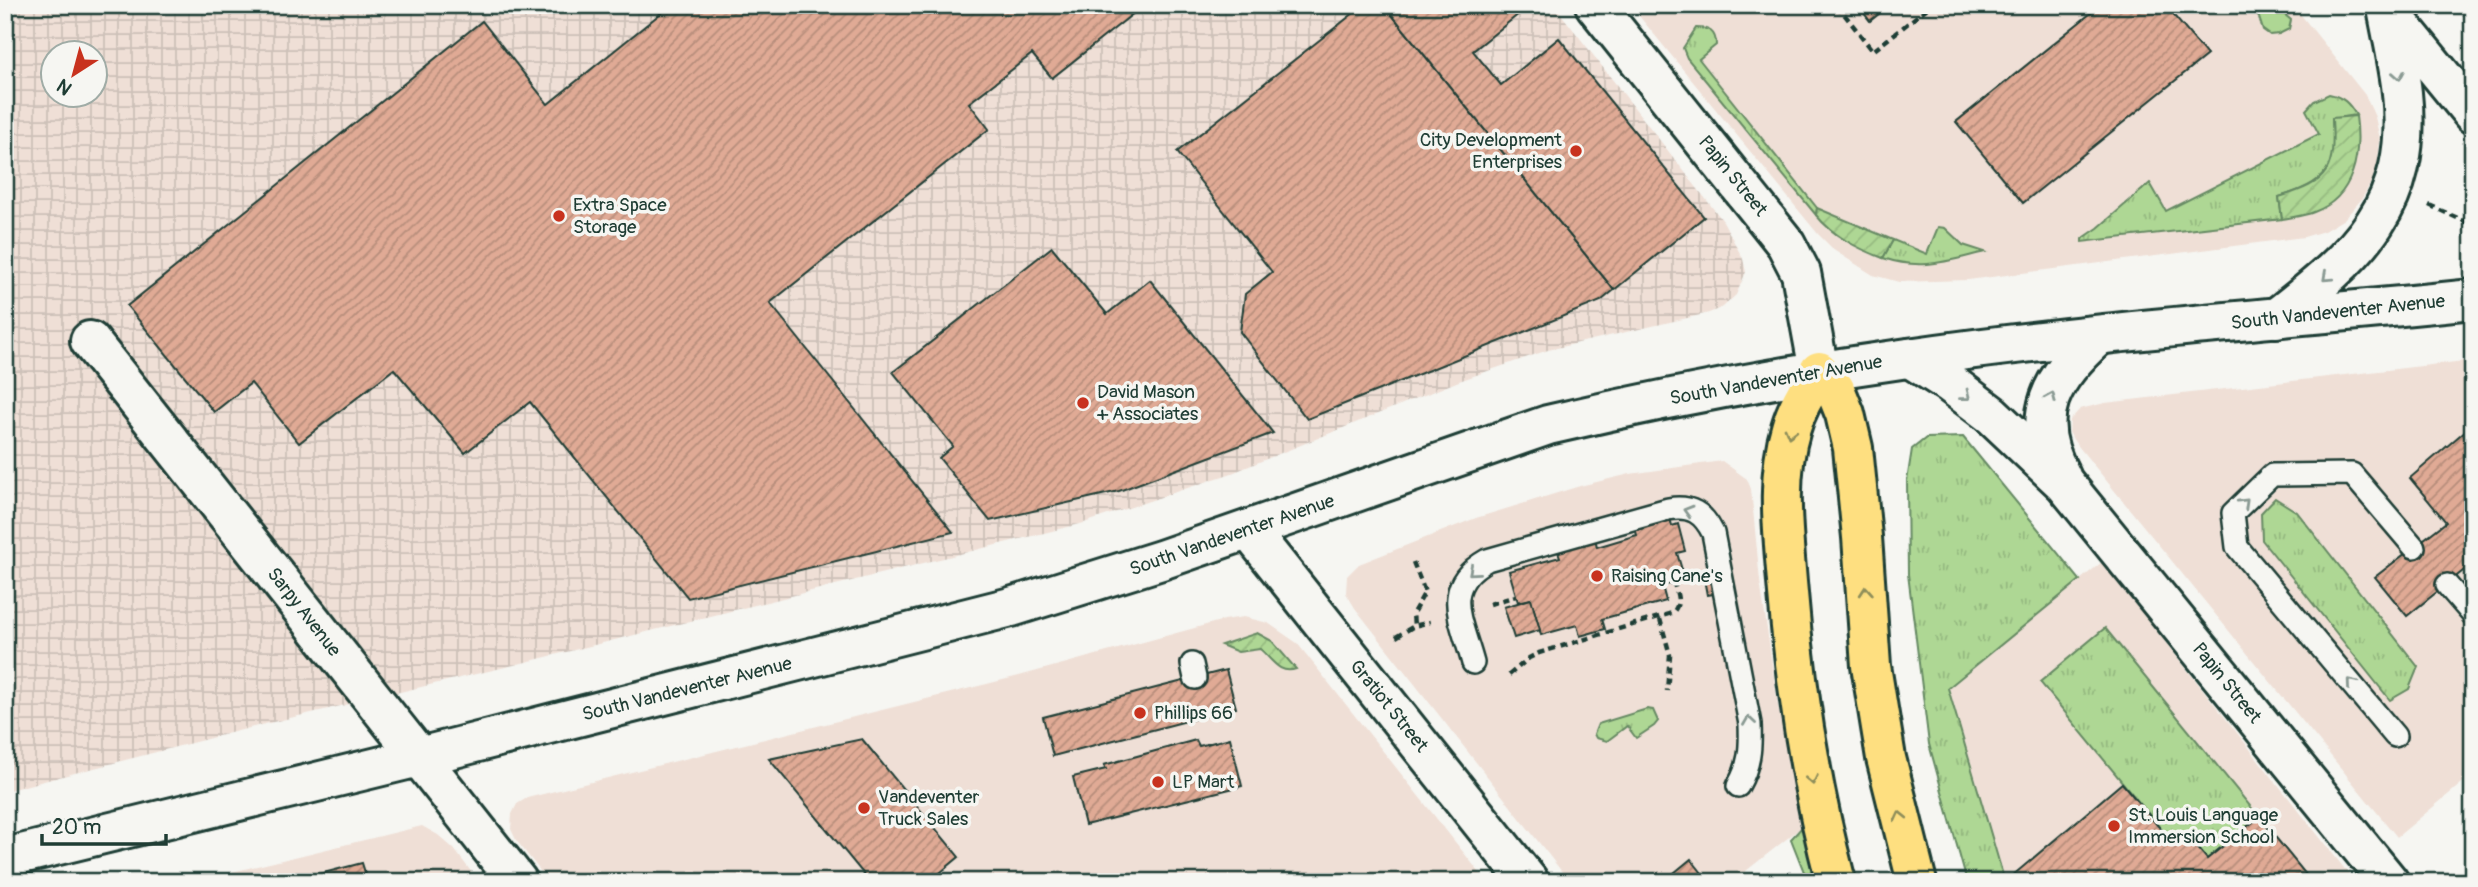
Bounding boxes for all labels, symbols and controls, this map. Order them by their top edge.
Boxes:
north arrow [38,38,108,108]
one-way arrow [2391,69,2406,81]
text: N [52,73,77,100]
place label: City Development Enterprises [1420,128,1562,174]
street label: Papin Street [1693,131,1773,222]
marker: City Development Enterprises [1568,143,1584,159]
place label: Extra Space Storage [573,193,667,239]
marker: Extra Space Storage [551,208,567,224]
one-way arrow [2322,269,2335,281]
street label: South Vandeventer Avenue [2230,289,2447,335]
street label: South Vandeventer Avenue [1668,349,1885,411]
place label: David Mason + Associates [1096,380,1199,426]
one-way arrow [1959,387,1971,400]
one-way arrow [2042,392,2056,404]
marker: David Mason + Associates [1075,395,1091,411]
one-way arrow [1784,426,1798,438]
street label: South Vandeventer Avenue [1126,488,1338,581]
one-way arrow [2235,498,2248,511]
one-way arrow [1682,504,1695,519]
street label: Sarpy Avenue [262,563,347,662]
one-way arrow [1468,563,1481,575]
place label: Raising Cane's [1611,564,1723,588]
marker: Raising Cane's [1589,568,1605,584]
one-way arrow [1859,585,1874,596]
street label: Papin Street [2187,638,2267,729]
street label: South Vandeventer Avenue [580,651,795,727]
street label: Gratiot Street [1344,655,1434,757]
one-way arrow [2347,679,2359,692]
place label: Phillips 66 [1154,701,1233,725]
marker: Phillips 66 [1132,705,1148,721]
one-way arrow [1742,715,1757,726]
place label: LP Mart [1172,770,1235,794]
marker: LP Mart [1150,774,1166,790]
one-way arrow [1804,774,1819,786]
place label: Vandeventer Truck Sales [878,785,979,831]
marker: Vandeventer Truck Sales [856,800,872,816]
scale bar [42,803,166,847]
place label: St. Louis Language Immersion School [2128,803,2279,849]
one-way arrow [1893,810,1908,822]
text: 20 m [52,814,101,841]
marker: St. Louis Language Immersion School [2106,818,2122,834]

